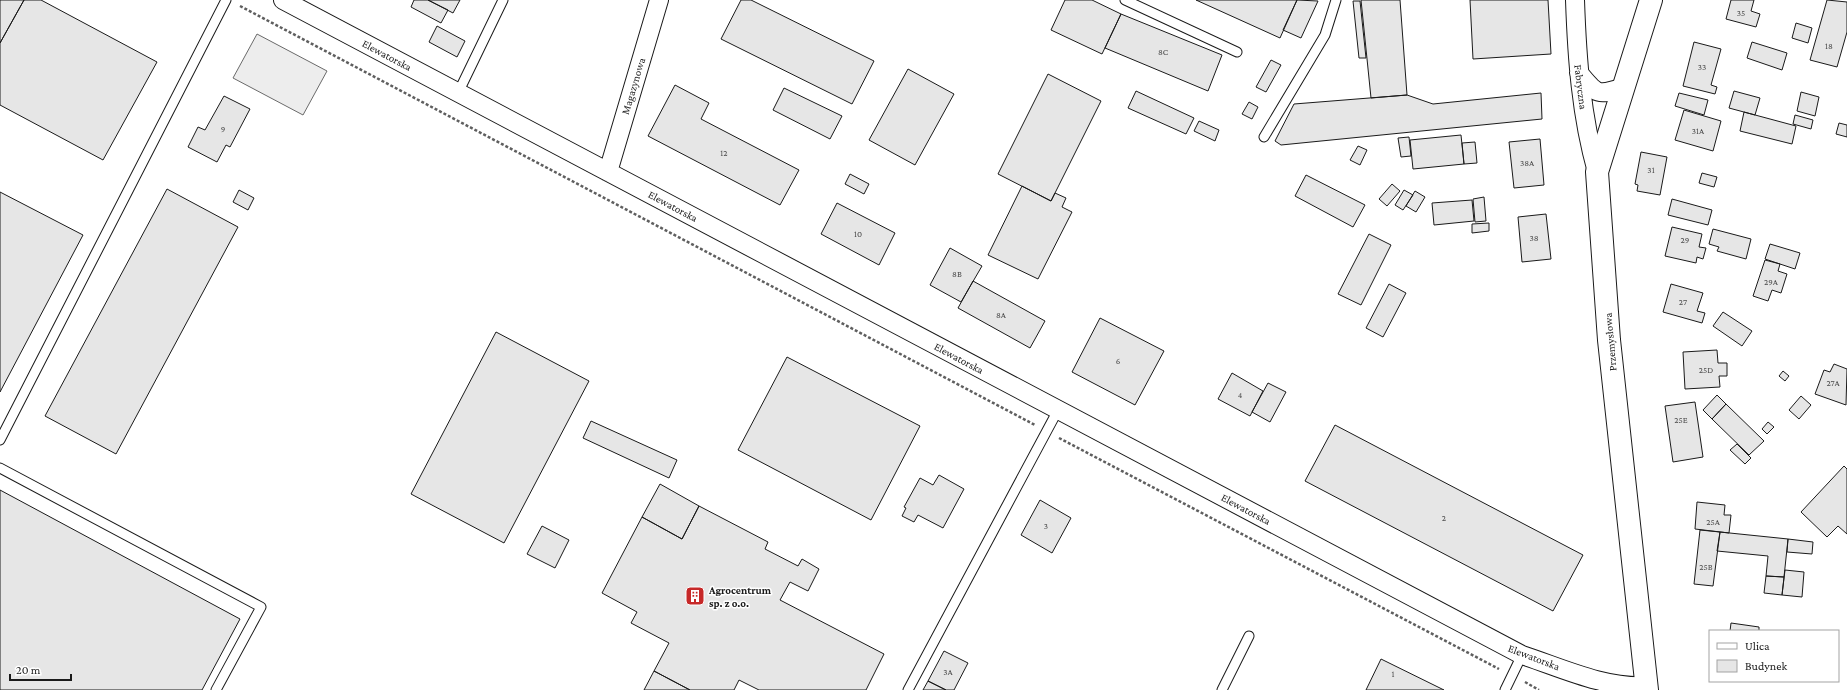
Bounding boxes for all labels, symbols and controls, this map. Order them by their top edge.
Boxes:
house number: 35 [1737,8,1745,18]
street label: Elewatorska [360,37,414,73]
house number: 18 [1825,41,1833,51]
house number: 8C [1158,47,1169,57]
street label: Magazynowa [619,56,648,116]
house number: 33 [1698,62,1706,72]
street label: Fabryczna [1571,64,1590,110]
house number: 9 [221,124,226,134]
house number: 31A [1692,126,1705,136]
house number: 12 [720,148,728,158]
house number: 38A [1520,158,1535,168]
house number: 31 [1647,165,1655,175]
street label: Elewatorska [646,188,700,224]
house number: 10 [854,229,862,239]
house number: 38 [1529,233,1539,243]
house number: 29 [1681,235,1690,245]
house number: 8B [952,269,962,279]
house number: 29A [1764,277,1779,287]
house number: 27 [1679,297,1687,307]
house number: 8A [996,310,1007,320]
street label: Przemysłowa [1601,312,1620,372]
street label: Elewatorska [932,340,986,376]
house number: 6 [1116,356,1121,366]
house number: 25D [1699,365,1713,375]
house number: 27A [1826,378,1840,388]
house number: 4 [1238,390,1243,400]
house number: 25E [1674,415,1688,425]
street label: Elewatorska [1219,491,1273,527]
house number: 2 [1442,513,1446,523]
house number: 25A [1706,517,1721,527]
house number: 3 [1044,521,1048,531]
house number: 25B [1699,562,1713,572]
place label: Agrocentrum sp. z o.o. [708,584,772,609]
building icon: Agrocentrum sp. z o.o. [684,585,706,607]
legend [1709,630,1839,682]
text: Ulica [1745,639,1770,653]
street label: Elewatorska [1507,642,1561,672]
scale bar [10,656,71,682]
text: Budynek [1745,659,1788,673]
text: 20 m [16,663,41,677]
house number: 3A [943,667,954,677]
house number: 1 [1392,669,1395,679]

